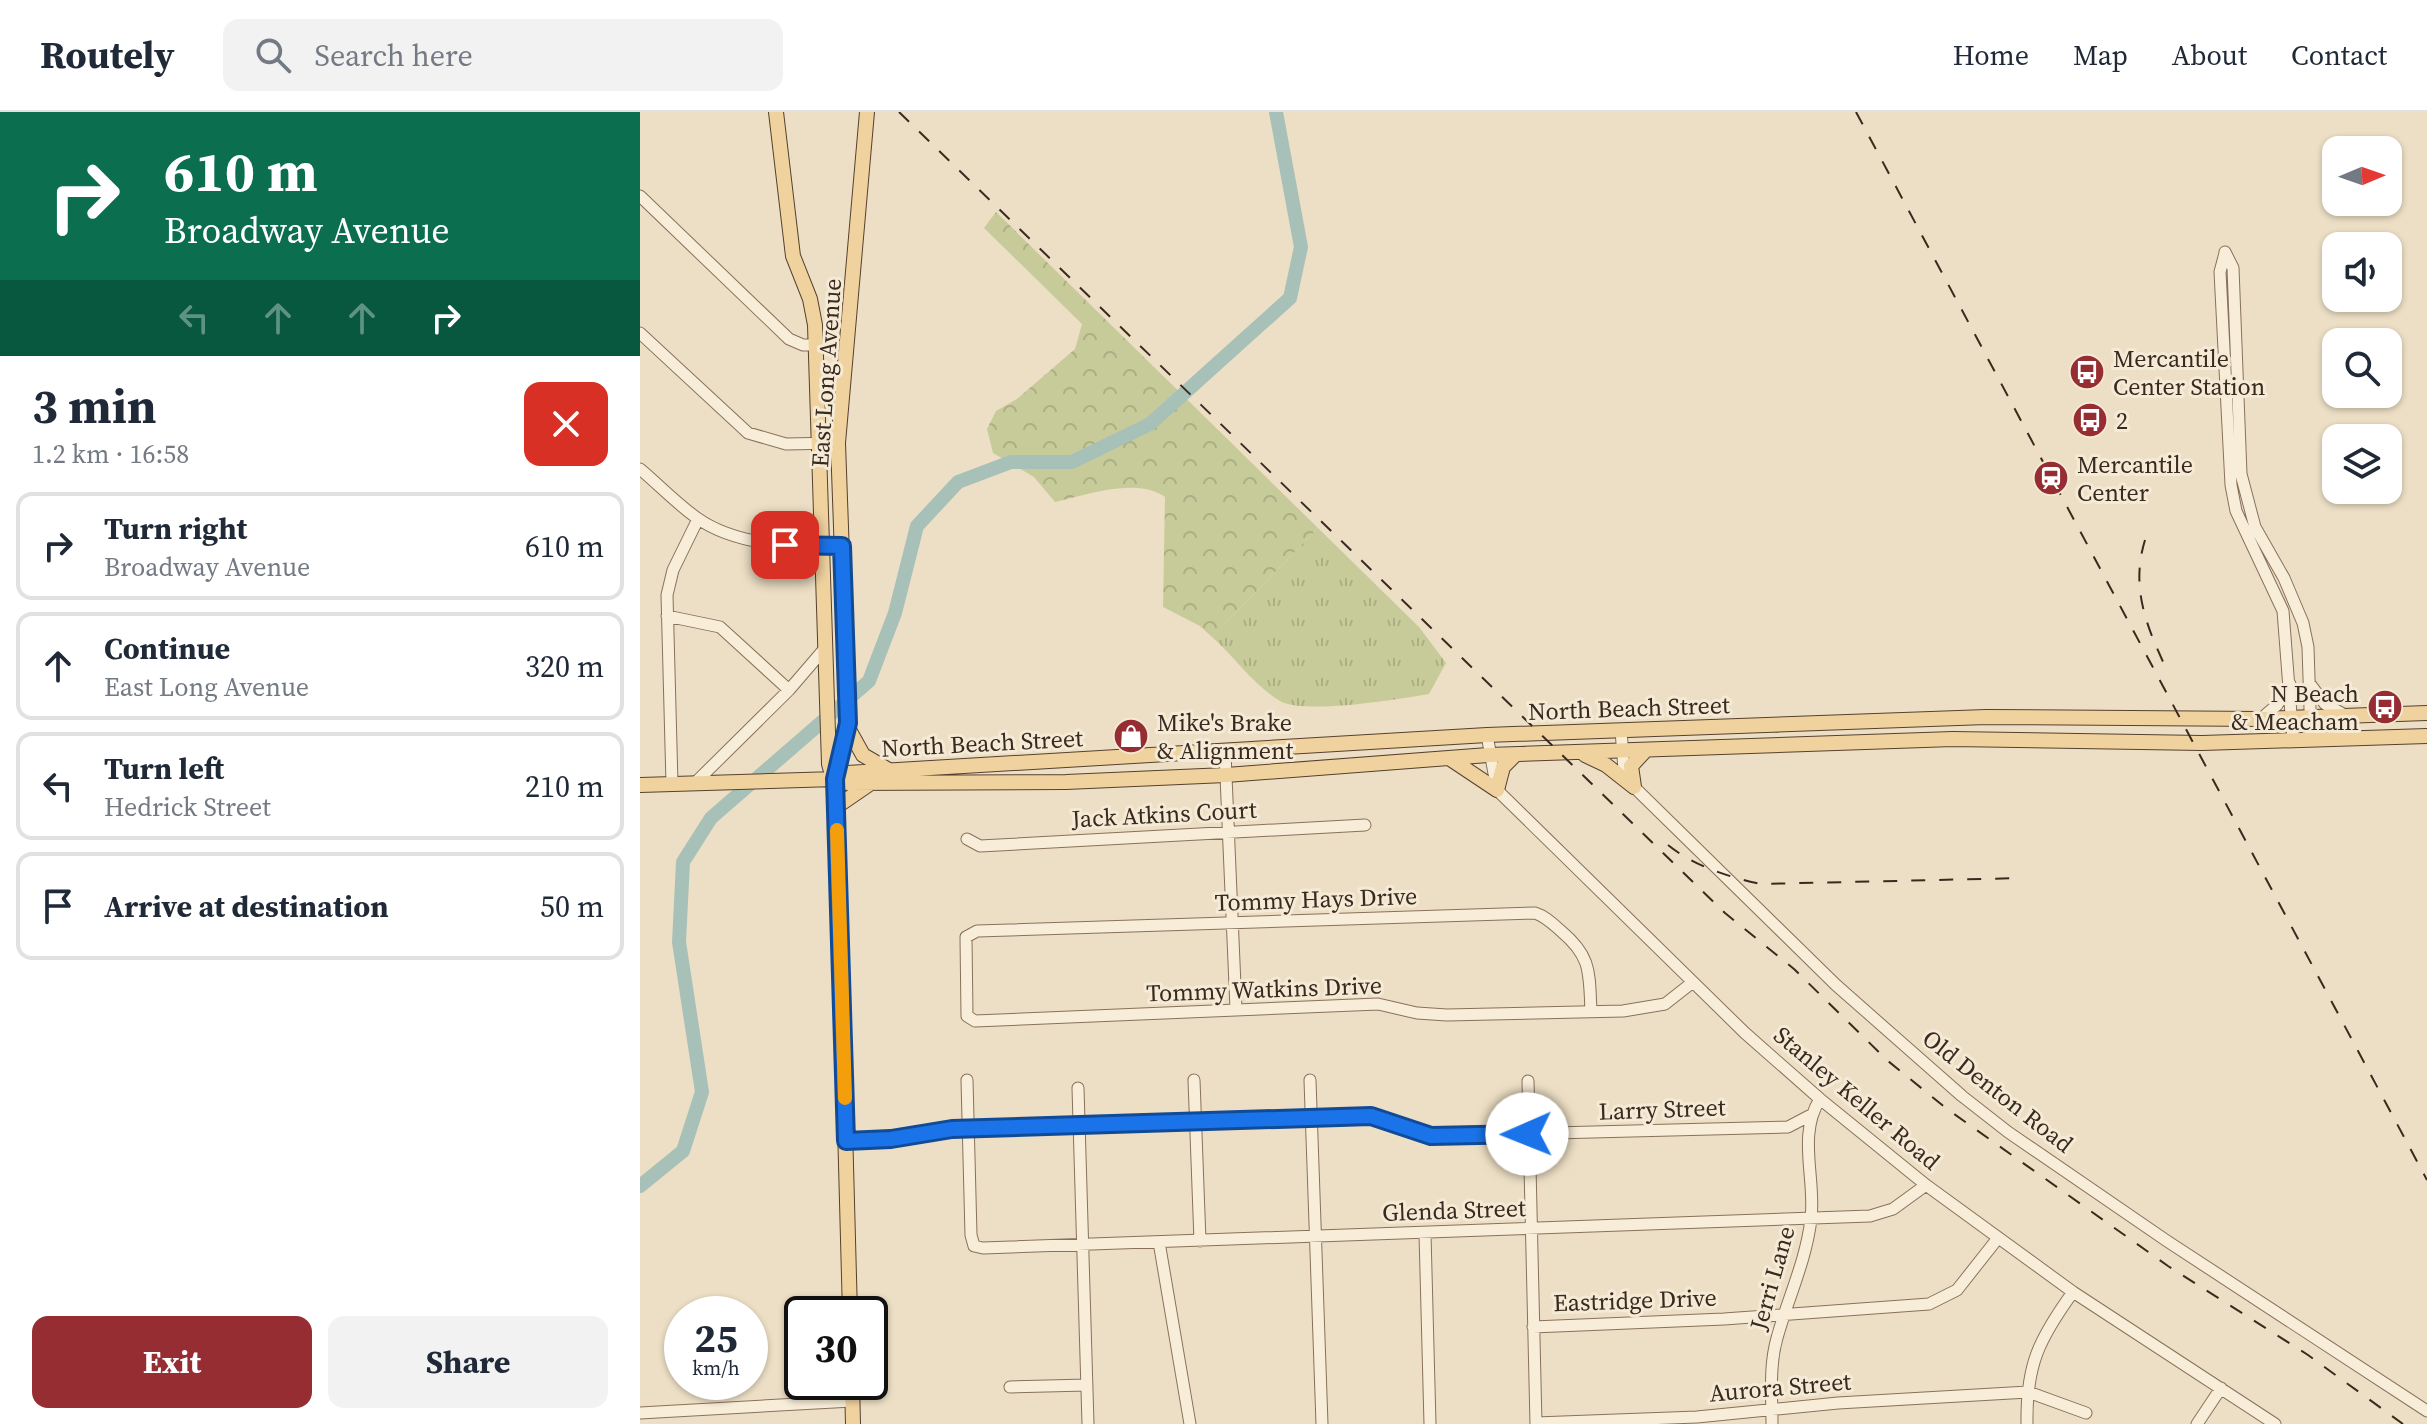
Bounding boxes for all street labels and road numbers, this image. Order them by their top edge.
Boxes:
street label: East Long Avenue [803,277,849,469]
street label: North Beach Street [1528,688,1731,728]
street label: North Beach Street [880,721,1084,765]
street label: Jack Atkins Court [1070,793,1258,835]
street label: Tommy Hays Drive [1214,879,1418,919]
street label: Tommy Watkins Drive [1146,968,1382,1010]
street label: Stanley Keller Road [1767,1019,1947,1178]
street label: Old Denton Road [1916,1022,2080,1160]
street label: Larry Street [1598,1090,1726,1128]
street label: Glenda Street [1382,1191,1526,1229]
street label: Jerri Lane [1741,1222,1803,1335]
street label: Eastridge Drive [1553,1281,1717,1319]
street label: Aurora Street [1708,1364,1852,1410]

